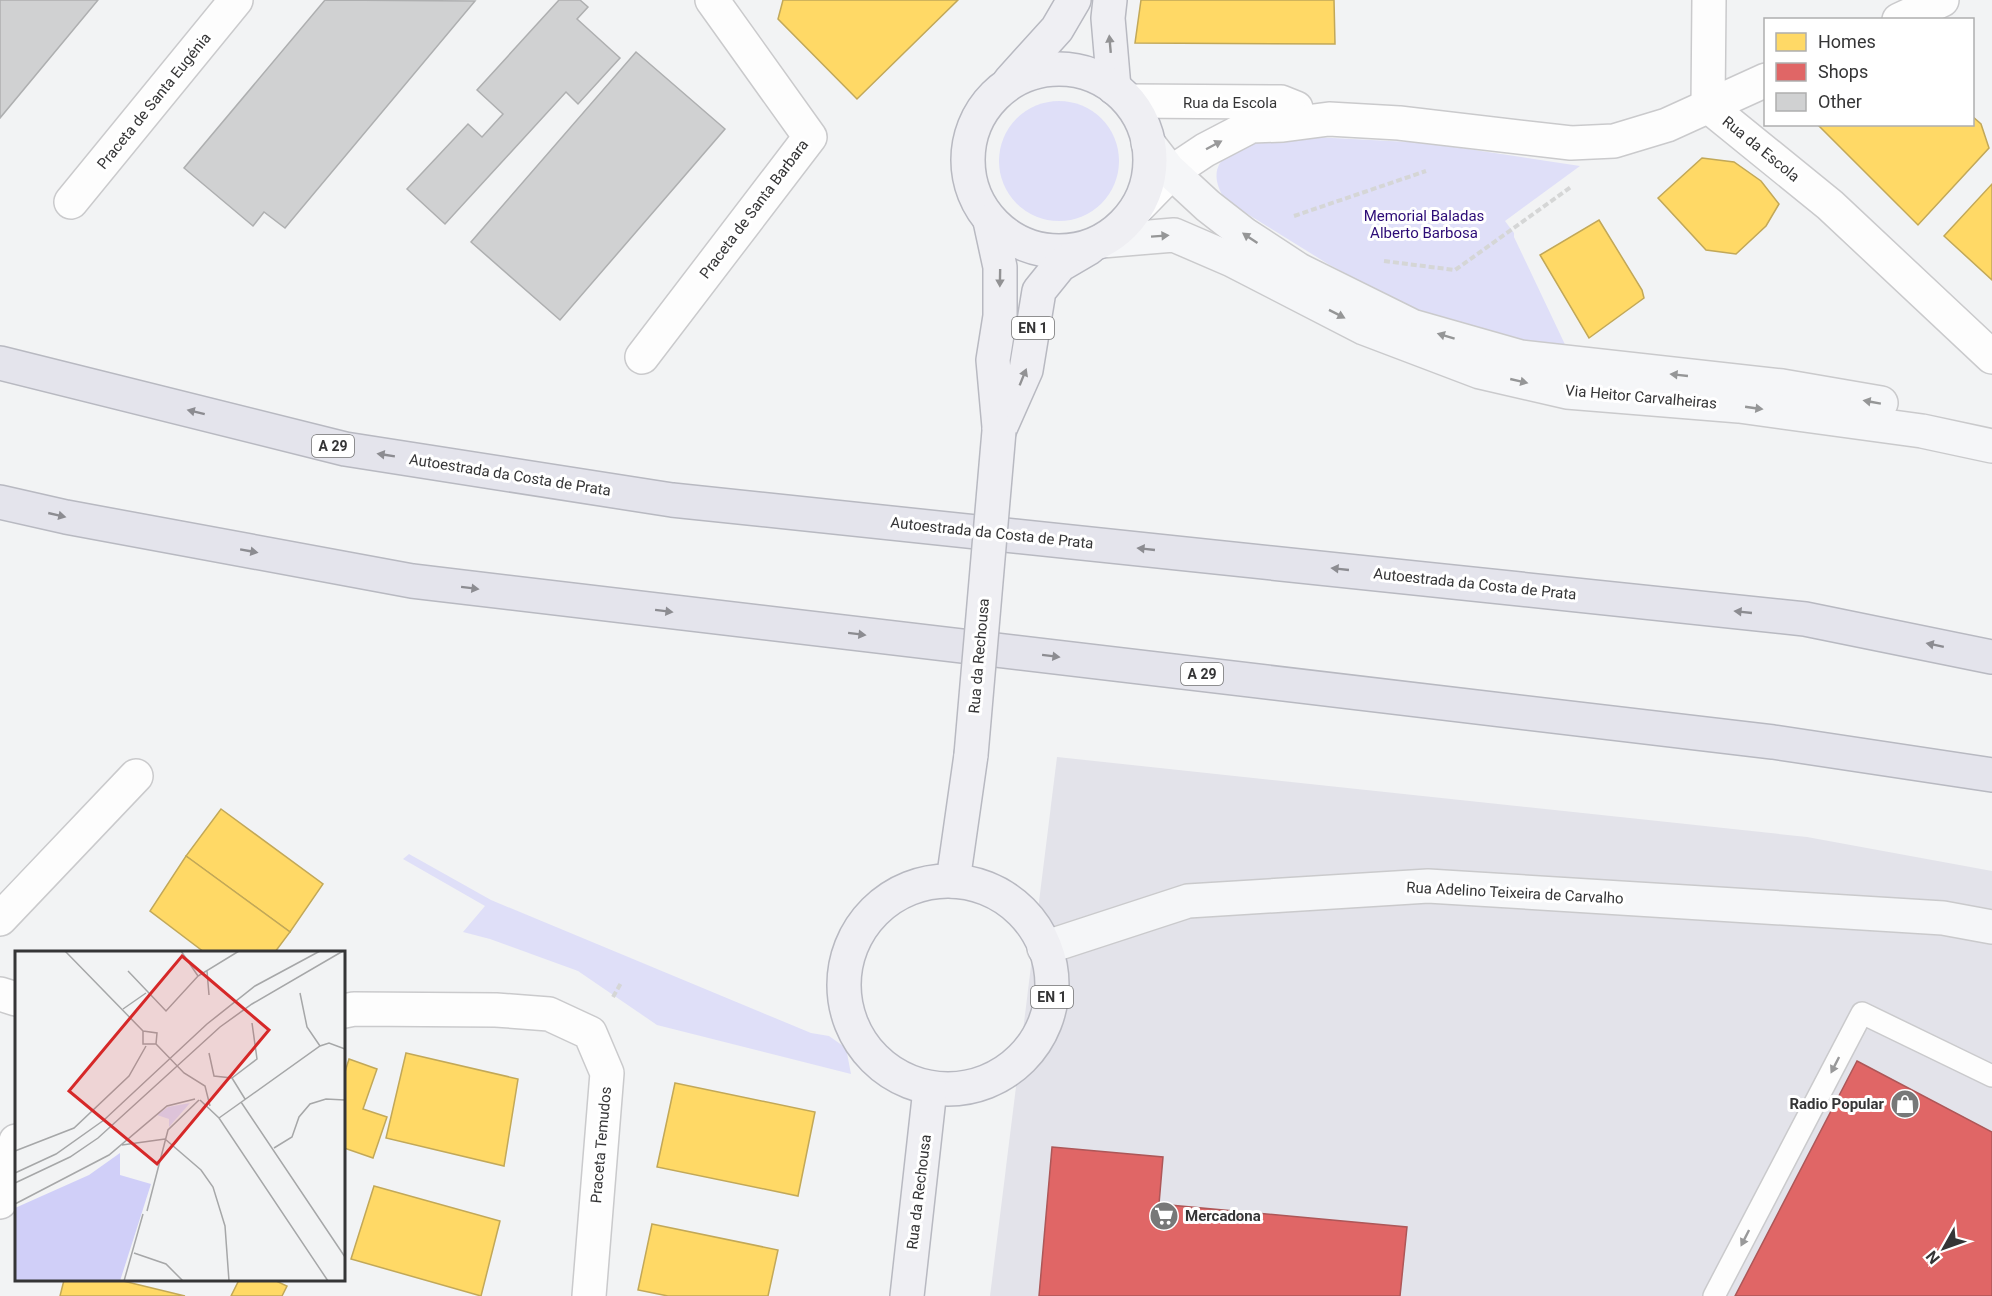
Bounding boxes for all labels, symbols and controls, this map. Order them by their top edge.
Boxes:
legend [1764,18,1974,126]
street label: Praceta de Santa Eugénia [93,29,215,173]
text: Homes [1818,31,1876,52]
one-way arrow [1105,34,1115,53]
text: Shops [1818,61,1868,82]
text: Other [1818,91,1862,112]
street label: Rua da Escola [1183,94,1277,112]
street label: Rua da Escola [1719,112,1803,186]
street label: Praceta de Santa Barbara [696,136,812,282]
one-way arrow [1206,140,1223,150]
park label: Memorial Baladas Alberto Barbosa [1364,207,1484,242]
one-way arrow [1151,231,1170,241]
one-way arrow [1243,232,1259,244]
one-way arrow [995,269,1005,288]
one-way arrow [1329,309,1346,319]
road number: EN 1 [1012,317,1054,339]
one-way arrow [1437,331,1455,340]
one-way arrow [1018,368,1028,386]
one-way arrow [1670,371,1689,380]
one-way arrow [1510,377,1529,387]
street label: Via Heitor Carvalheiras [1564,381,1718,413]
one-way arrow [1863,397,1882,406]
one-way arrow [1745,403,1764,412]
one-way arrow [187,407,205,417]
road number: A 29 [312,435,354,457]
street label: Autoestrada da Costa de Prata [408,450,612,500]
one-way arrow [377,451,396,460]
one-way arrow [48,510,66,520]
street label: Autoestrada da Costa de Prata [890,513,1094,553]
one-way arrow [1137,544,1156,554]
one-way arrow [239,547,258,556]
street label: Autoestrada da Costa de Prata [1373,564,1577,604]
one-way arrow [1330,565,1349,574]
one-way arrow [461,583,480,593]
street label: Rua da Rechousa [965,598,993,714]
one-way arrow [654,606,673,615]
one-way arrow [1733,607,1752,617]
one-way arrow [848,629,867,638]
one-way arrow [1925,640,1944,649]
one-way arrow [1042,652,1061,661]
road number: A 29 [1181,663,1223,685]
street label: Rua Adelino Teixeira de Carvalho [1406,878,1624,908]
inset map [15,951,345,1281]
road number: EN 1 [1031,986,1073,1008]
one-way arrow [1830,1056,1840,1073]
street label: Praceta Temudos [587,1086,615,1204]
shop icon: Radio Popular [1889,1088,1921,1120]
place label: Radio Popular [1789,1095,1884,1113]
street label: Rua da Rechousa [903,1133,935,1251]
supermarket icon: Mercadona [1148,1200,1180,1232]
place label: Mercadona [1185,1207,1261,1225]
north arrow [1914,1218,1974,1278]
one-way arrow [1740,1229,1750,1246]
text: N [1922,1247,1944,1268]

